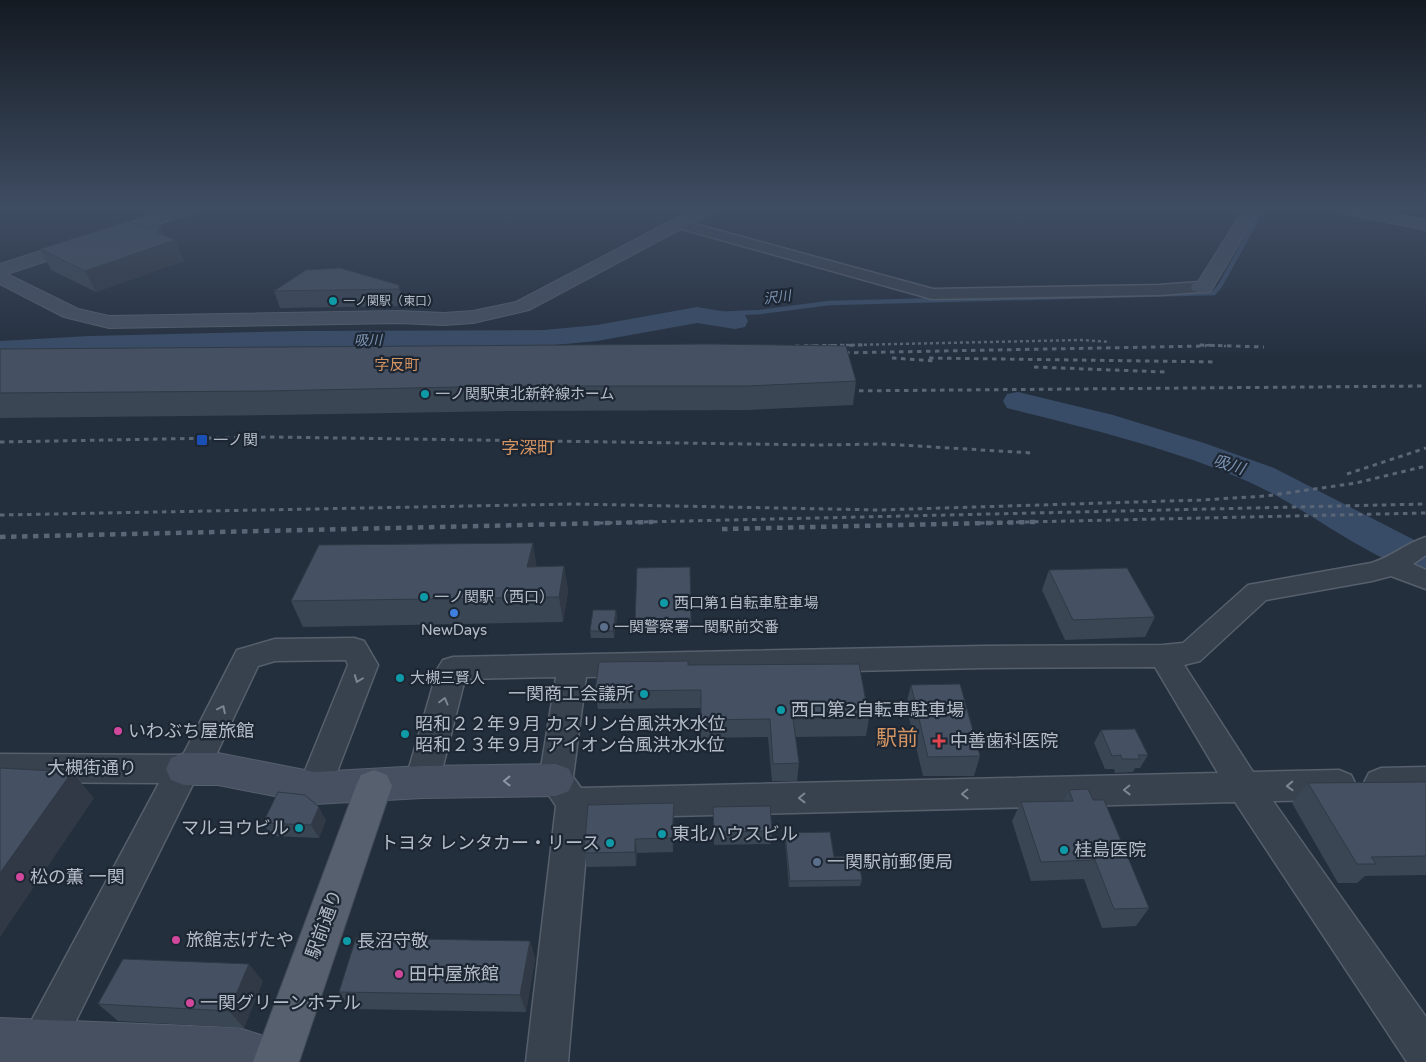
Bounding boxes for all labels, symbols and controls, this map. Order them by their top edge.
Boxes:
water label: 沢川 [762,287,794,308]
place label: 一ノ関駅（東口） [343,294,439,308]
marker: 一ノ関駅（東口） [327,295,339,307]
water label: 吸川 [354,332,384,349]
district label: 字反町 [374,356,420,374]
place label: 一ノ関駅東北新幹線ホーム [435,385,615,403]
marker: 一ノ関駅東北新幹線ホーム [419,388,431,400]
place label: 一ノ関 [213,431,258,449]
marker: 一ノ関 [195,433,209,447]
district label: 字深町 [501,437,555,459]
water label: 吸川 [1210,450,1249,480]
place label: 一ノ関駅（西口） [434,588,554,606]
marker: 一ノ関駅（西口） [418,591,430,603]
place label: 西口第1自転車駐車場 [674,594,818,612]
marker: 西口第1自転車駐車場 [658,597,670,609]
marker: NewDays [448,607,460,619]
place label: 一関警察署一関駅前交番 [614,618,779,636]
place label: NewDays [421,621,487,639]
marker: 一関警察署一関駅前交番 [598,621,610,633]
place label: 大槻三賢人 [410,669,485,687]
marker: 大槻三賢人 [394,672,406,684]
one-way arrow [353,674,364,683]
place label: 一関商工会議所 [508,683,634,705]
marker: 一関商工会議所 [638,688,650,700]
one-way arrow [438,697,449,706]
place label: 西口第2自転車駐車場 [791,699,964,721]
marker: 西口第2自転車駐車場 [775,704,787,716]
one-way arrow [216,705,226,714]
place label: 昭和２２年９月 カスリン台風洪水水位 昭和２３年９月 アイオン台風洪水水位 [415,713,726,756]
place label: いわぶち屋旅館 [128,720,254,742]
marker: いわぶち屋旅館 [112,725,124,737]
district label: 駅前 [876,726,918,751]
marker: 昭和２２年９月 カスリン台風洪水水位 昭和２３年９月 アイオン台風洪水水位 [399,728,411,740]
place label: 中善歯科医院 [950,730,1058,752]
marker: 中善歯科医院 [932,734,946,748]
street label: 大槻街通り [47,757,137,779]
one-way arrow [503,776,511,786]
one-way arrow [1286,781,1294,791]
one-way arrow [1123,785,1131,795]
one-way arrow [961,789,968,799]
one-way arrow [798,793,806,803]
place label: マルヨウビル [181,817,289,839]
marker: マルヨウビル [293,822,305,834]
place label: 東北ハウスビル [672,823,798,845]
marker: 東北ハウスビル [656,828,668,840]
place label: トヨタ レンタカー・リース [380,832,600,854]
marker: トヨタ レンタカー・リース [604,837,616,849]
place label: 桂島医院 [1074,839,1146,861]
marker: 桂島医院 [1058,844,1070,856]
place label: 一関駅前郵便局 [827,851,953,873]
marker: 一関駅前郵便局 [811,856,823,868]
place label: 松の薫 一関 [30,866,125,888]
marker: 松の薫 一関 [14,871,26,883]
street label: 駅前通り [301,886,347,962]
place label: 旅館志げたや [186,929,294,951]
place label: 長沼守敬 [357,930,429,952]
marker: 旅館志げたや [170,934,182,946]
marker: 長沼守敬 [341,935,353,947]
place label: 田中屋旅館 [409,963,499,985]
marker: 田中屋旅館 [393,968,405,980]
place label: 一関グリーンホテル [200,992,361,1014]
marker: 一関グリーンホテル [184,997,196,1009]

